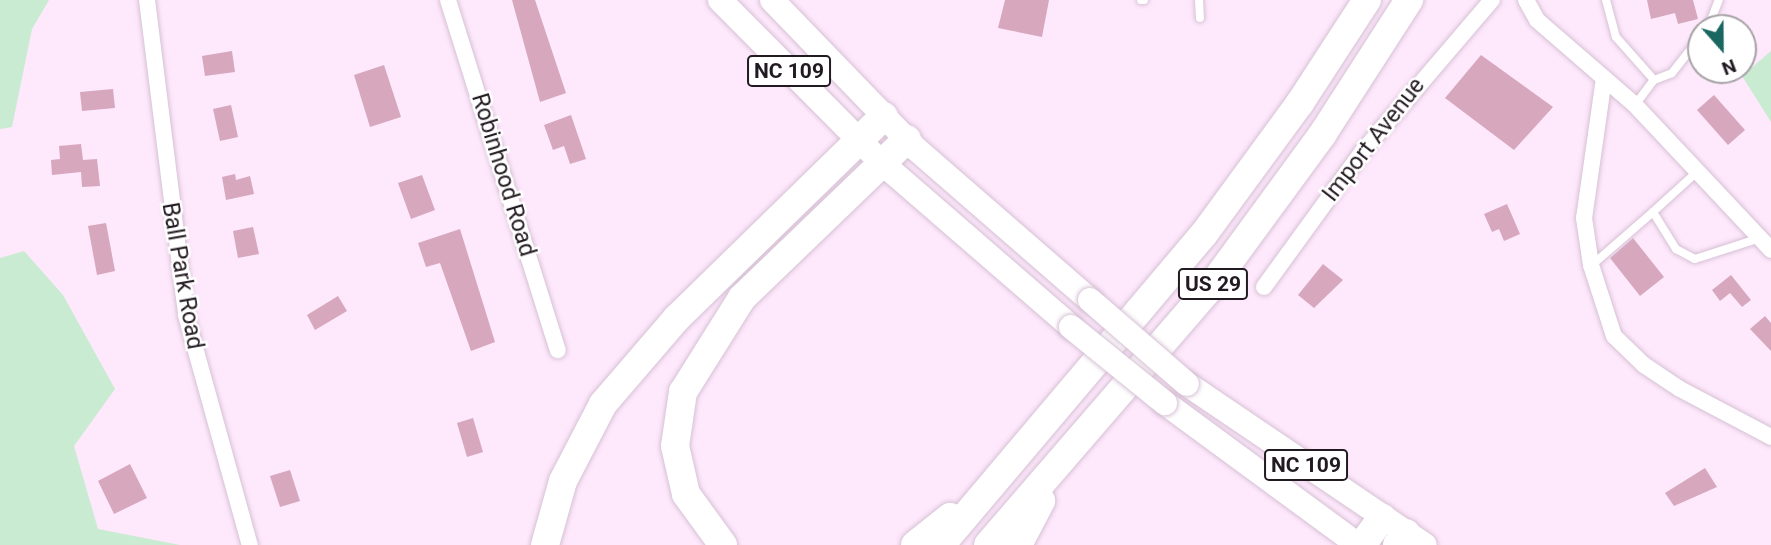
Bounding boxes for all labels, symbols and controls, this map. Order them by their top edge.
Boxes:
north arrow [1687,14,1757,84]
road number: NC 109 [747,54,831,88]
text: N [1719,54,1739,80]
street label: Import Avenue [1317,73,1431,207]
street label: Robinhood Road [465,90,541,260]
street label: Ball Park Road [156,200,208,352]
road number: US 29 [1176,266,1250,302]
road number: NC 109 [1264,448,1348,482]

